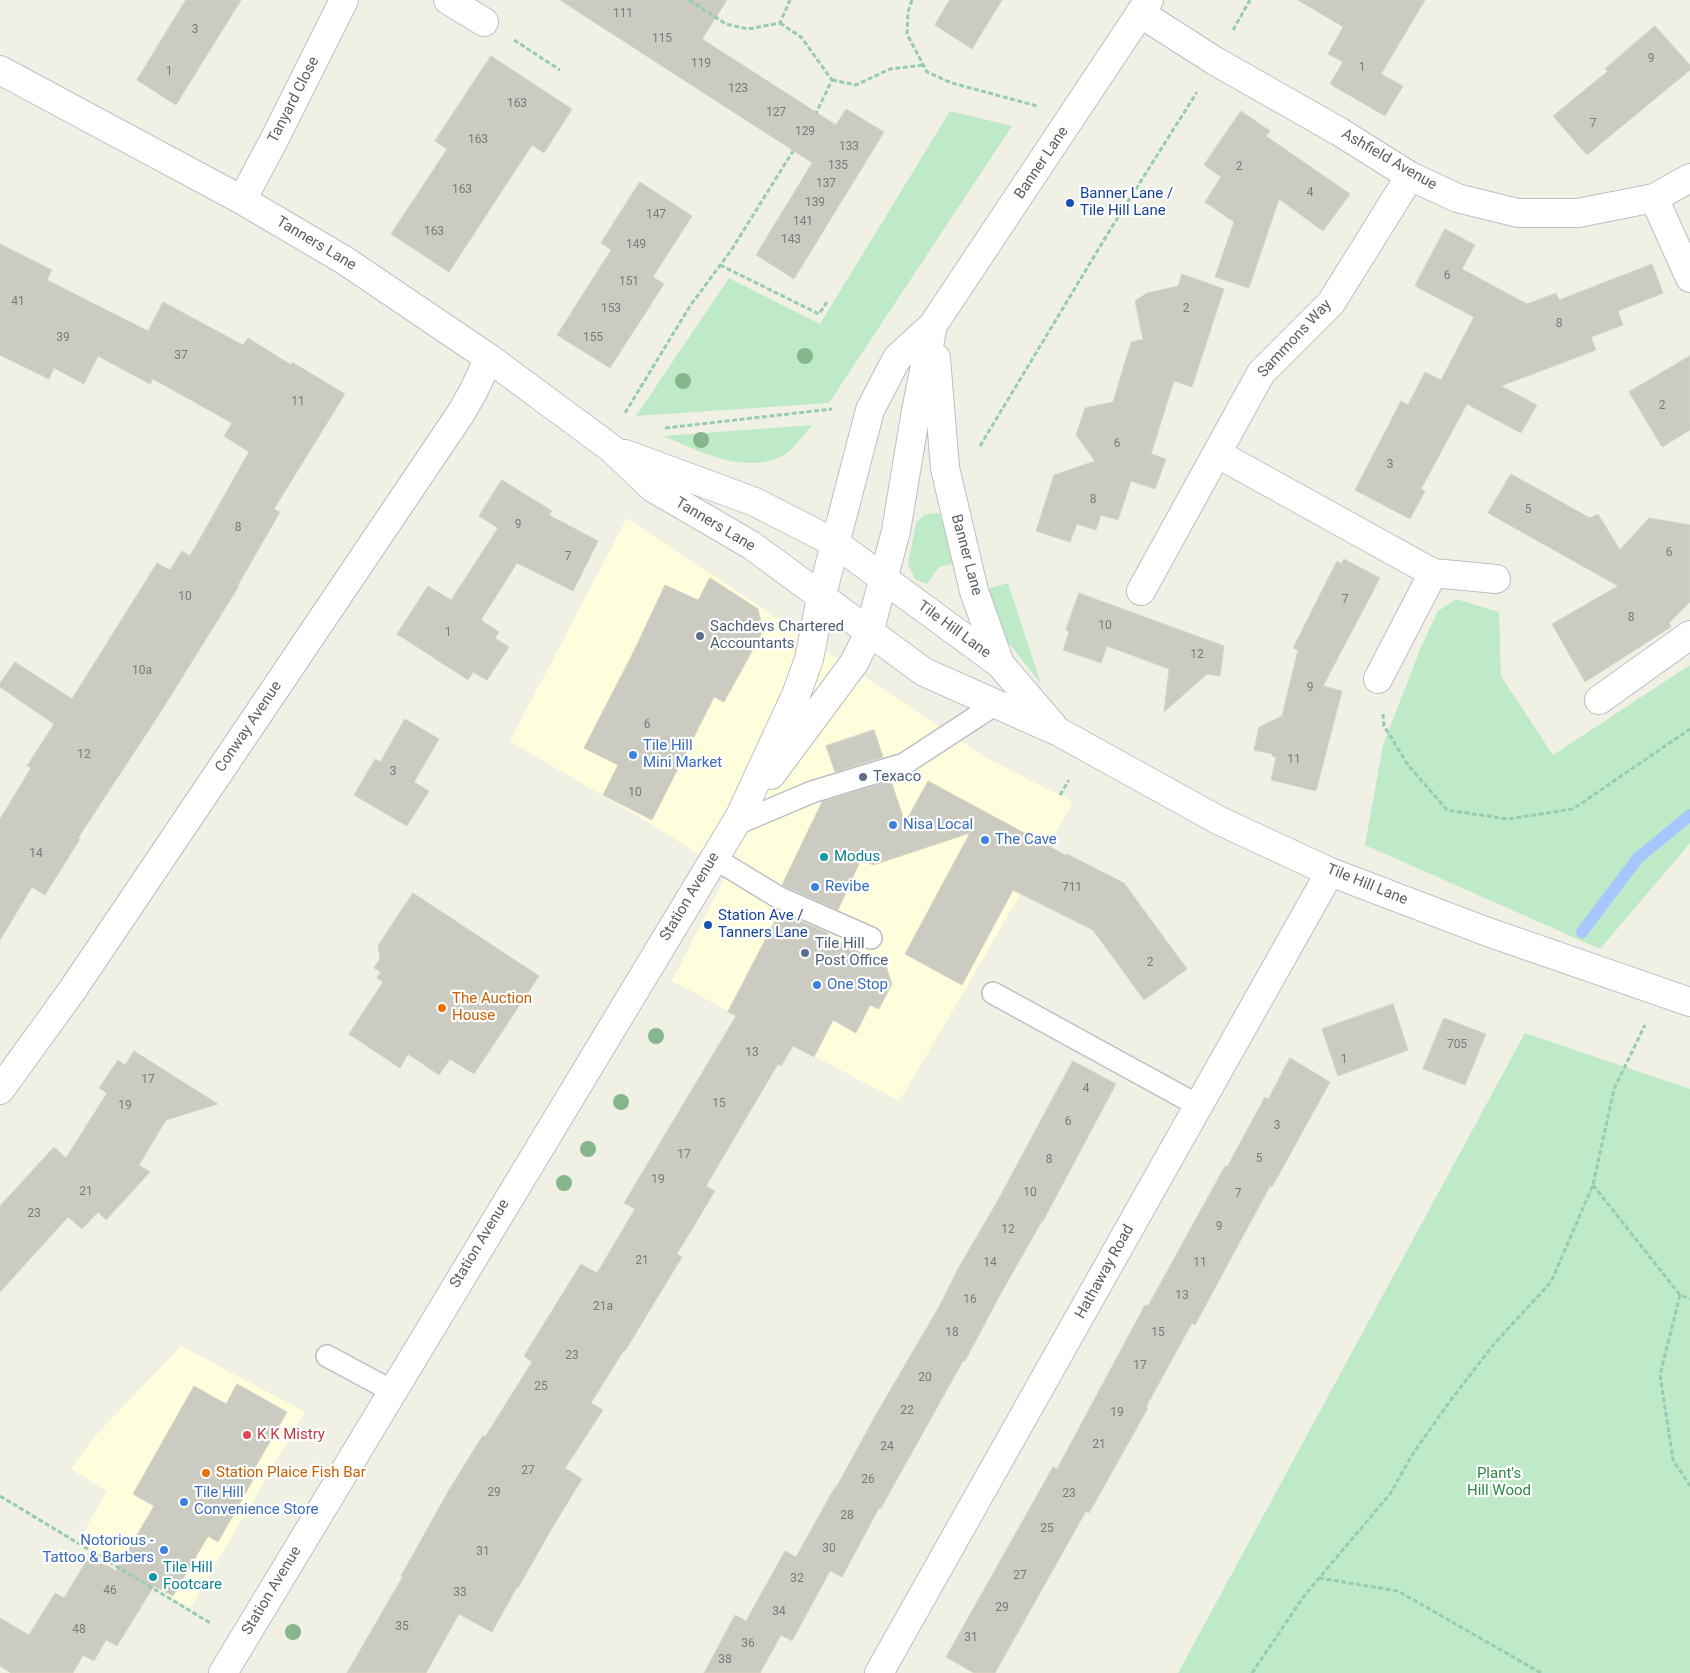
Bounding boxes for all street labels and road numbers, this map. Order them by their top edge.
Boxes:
street label: Tanyard Close [265,54,323,146]
street label: Banner Lane [1011,123,1073,203]
street label: Ashfield Avenue [1338,125,1440,195]
street label: Tanners Lane [273,213,359,275]
street label: Sammons Way [1254,296,1336,382]
street label: Tanners Lane [672,494,758,556]
street label: Banner Lane [947,512,985,598]
street label: Tile Hill Lane [914,598,994,662]
street label: Conway Avenue [212,678,286,776]
street label: Station Avenue [656,849,724,945]
street label: Tile Hill Lane [1324,861,1410,909]
street label: Station Avenue [446,1196,514,1292]
street label: Hathaway Road [1072,1222,1138,1322]
street label: Station Avenue [238,1543,306,1639]

